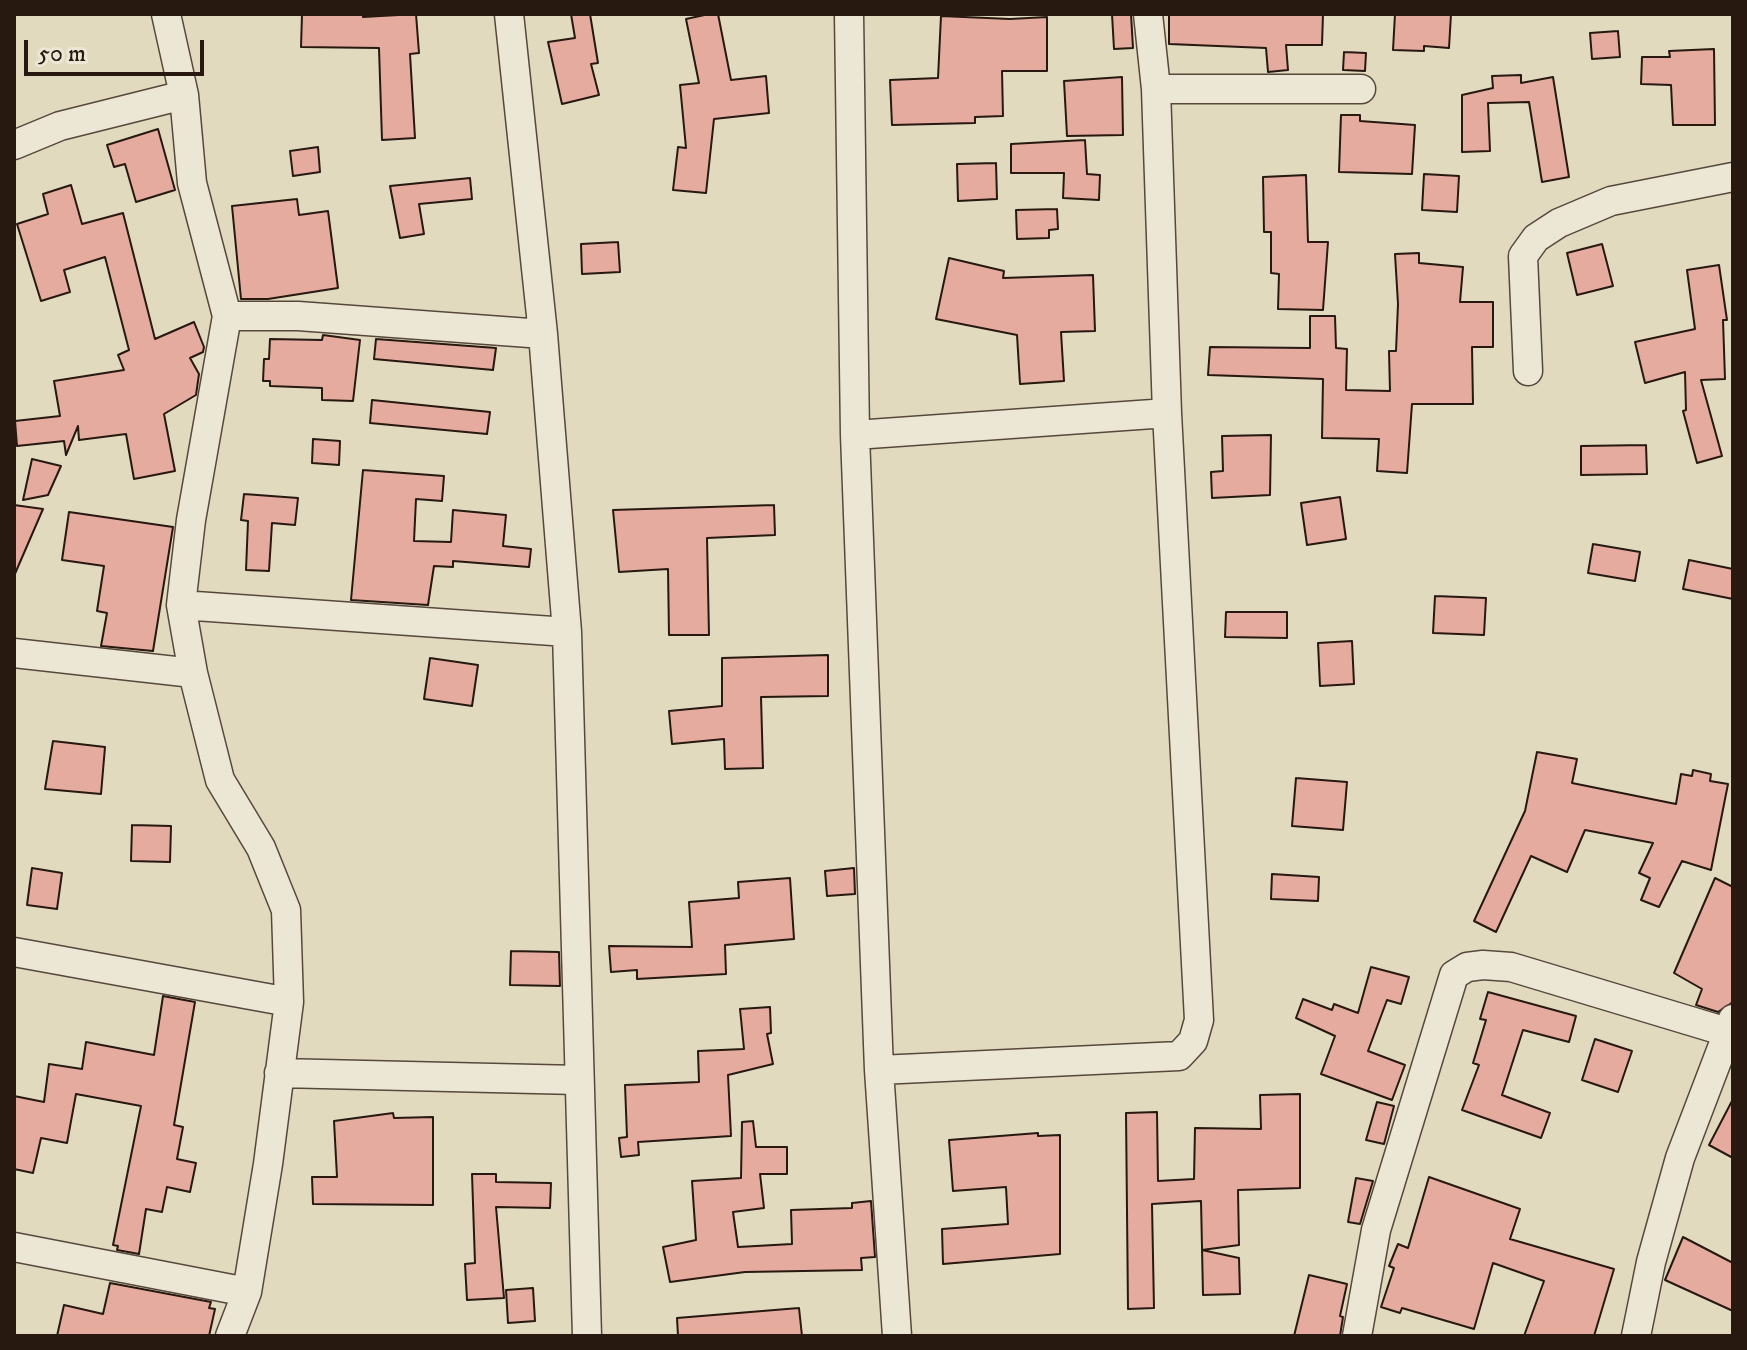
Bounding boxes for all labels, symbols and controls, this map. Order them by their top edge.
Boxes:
scale bar [28,24,208,74]
text: 50 m [38,39,86,69]

